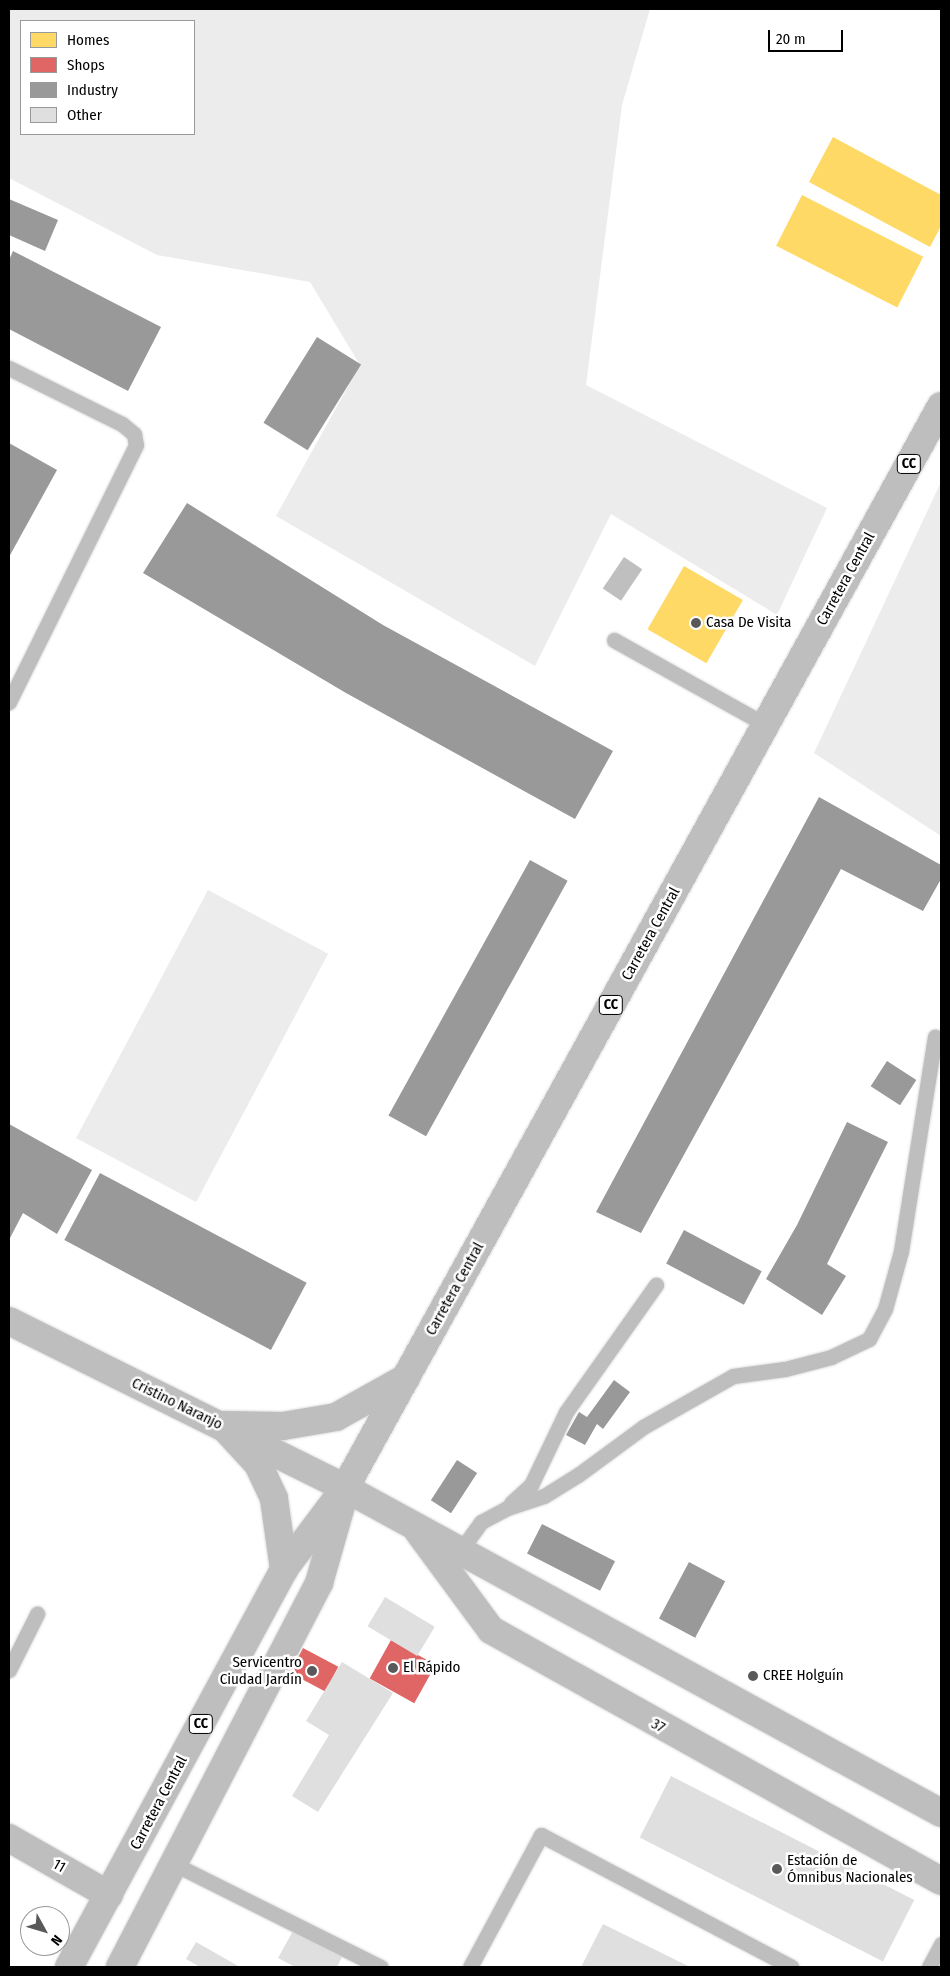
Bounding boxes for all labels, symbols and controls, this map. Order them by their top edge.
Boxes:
legend [20,20,195,135]
scale bar [770,20,845,52]
text: 20 m [776,30,806,48]
text: Homes [67,31,109,49]
text: Shops [67,56,105,74]
text: Industry [67,81,118,99]
text: Other [67,106,102,124]
road number: CC [896,452,922,476]
street label: Carretera Central [813,529,879,629]
place label: Casa De Visita [706,614,791,632]
marker: Casa De Visita [690,617,702,629]
street label: Carretera Central [618,884,684,984]
road number: CC [598,994,624,1016]
street label: Carretera Central [422,1239,488,1339]
street label: Cristino Naranjo [129,1374,225,1434]
place label: Servicentro Ciudad Jardín [220,1653,302,1688]
place label: El Rápido [403,1659,460,1677]
marker: El Rápido [387,1662,399,1674]
marker: Servicentro Ciudad Jardín [306,1665,318,1677]
place label: CREE Holguín [763,1667,844,1685]
marker: CREE Holguín [747,1670,759,1682]
road number: CC [188,1712,214,1736]
street label: 37 [648,1715,668,1737]
street label: Carretera Central [127,1753,191,1853]
place label: Estación de Ómnibus Nacionales [787,1851,913,1886]
street label: 11 [50,1855,68,1877]
marker: Estación de Ómnibus Nacionales [771,1863,783,1875]
north arrow [20,1906,70,1956]
text: N [47,1932,66,1949]

